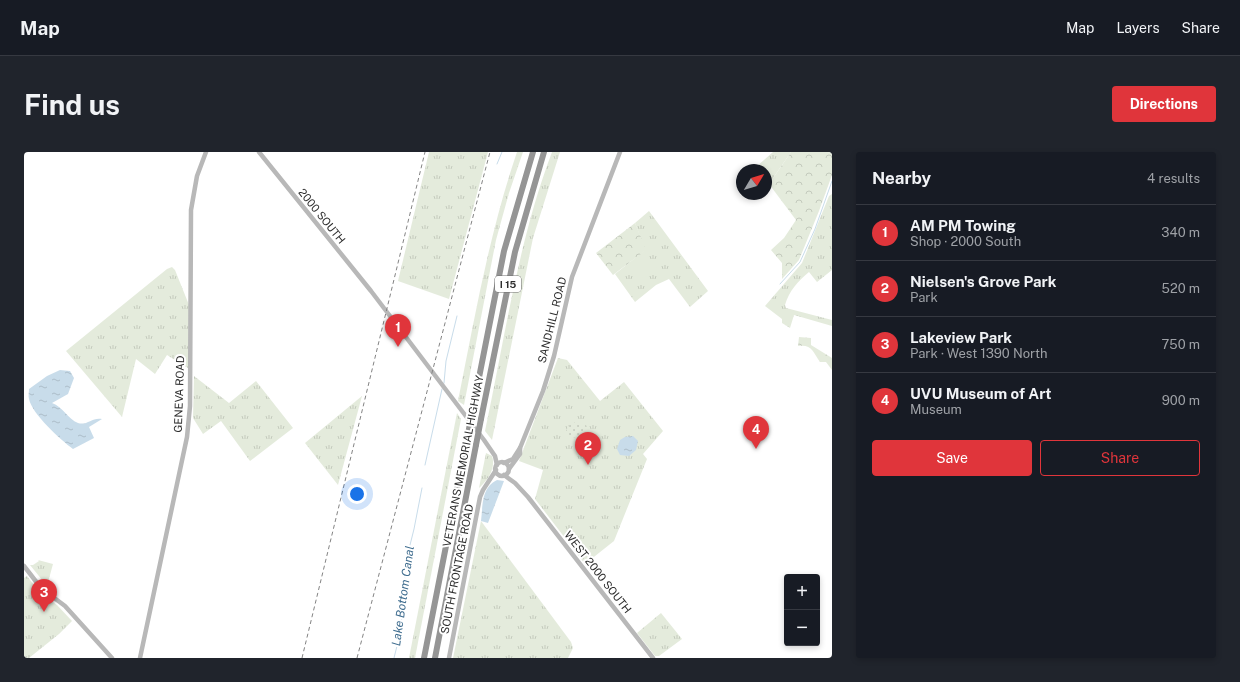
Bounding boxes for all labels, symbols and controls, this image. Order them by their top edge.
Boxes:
text: Map [20,17,60,39]
text: Map [1066,20,1094,36]
text: Layers [1116,20,1160,36]
text: Share [1182,20,1220,36]
button: Directions [1112,86,1216,122]
text: Find us [24,88,120,121]
north arrow [736,164,772,200]
text: Nearby [872,168,931,188]
text: 4 results [1147,171,1200,186]
street label: 2000 SOUTH [296,186,348,246]
text: AM PM Towing [910,217,1016,234]
text: 1 [882,225,888,240]
text: 340 m [1161,225,1200,240]
text: Shop · 2000 South [910,234,1021,249]
text: Nielsen's Grove Park [910,273,1056,290]
street label: SANDHILL ROAD [535,275,569,364]
road number: I 15 [495,276,521,292]
text: 2 [881,281,889,296]
text: 520 m [1162,281,1200,296]
text: Park [910,290,938,305]
pin: 1 [385,314,411,347]
text: Lakeview Park [910,329,1012,346]
text: 3 [881,337,889,352]
text: 750 m [1162,337,1200,352]
text: Park · West 1390 North [910,346,1047,361]
street label: GENEVA ROAD [172,355,186,433]
street label: VETERANS MEMORIAL HIGHWAY [440,374,486,548]
text: UVU Museum of Art [910,385,1052,402]
text: 4 [881,393,889,408]
text: 900 m [1162,393,1200,408]
text: Museum [910,402,962,417]
pin: 4 [743,416,769,449]
pin: 2 [575,432,601,465]
button: Save [872,440,1032,476]
button: Share [1040,440,1200,476]
your location [347,484,367,504]
street label: SOUTH FRONTAGE ROAD [439,503,476,635]
street label: WEST 2000 SOUTH [562,529,634,615]
water label: Lake Bottom Canal [389,545,417,647]
map controls [784,574,820,646]
button: + [784,574,820,610]
pin: 3 [31,579,57,612]
button: − [784,610,820,646]

